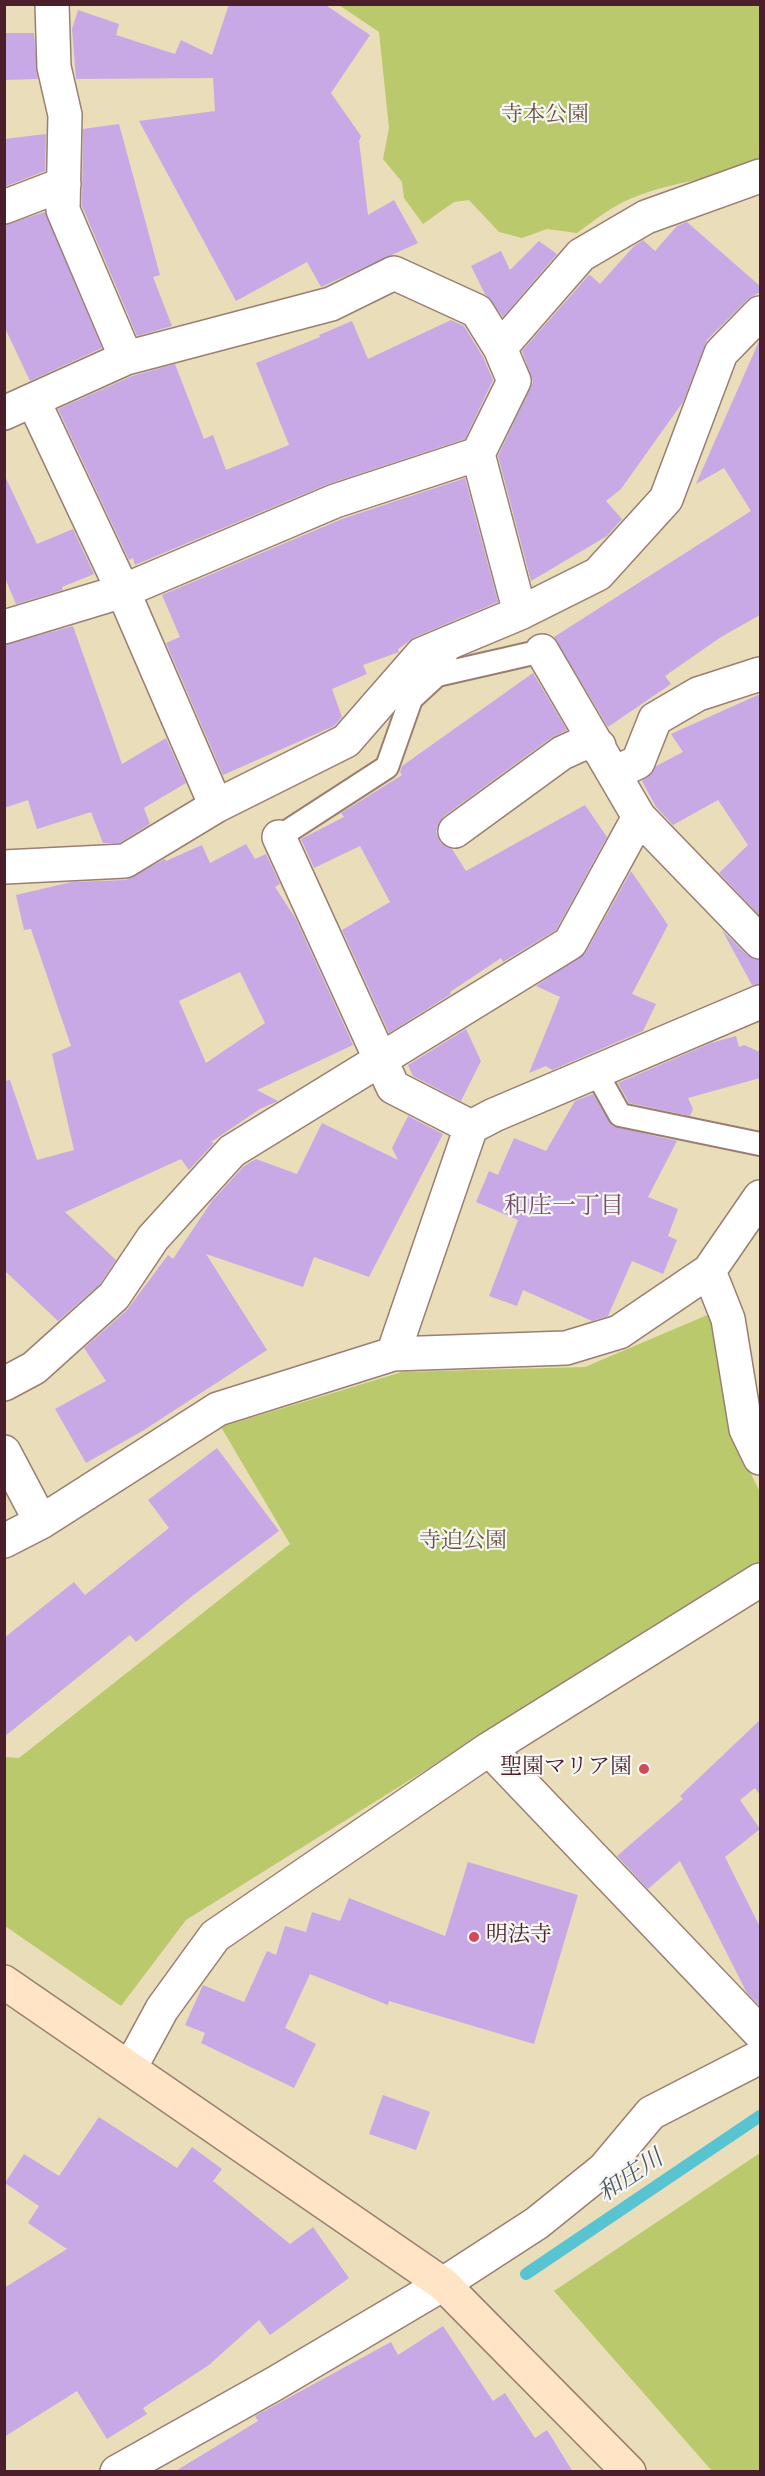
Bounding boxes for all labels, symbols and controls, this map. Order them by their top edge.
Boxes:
park label: 寺本公園 [501,104,589,130]
district label: 和庄一丁目 [504,1195,624,1223]
park label: 寺迫公園 [419,1530,507,1556]
place label: 聖園マリア園 [500,1756,632,1782]
marker: 聖園マリア園 [637,1762,651,1776]
place label: 明法寺 [486,1924,552,1950]
marker: 明法寺 [467,1930,481,1944]
water label: 和庄川 [594,2146,670,2210]

